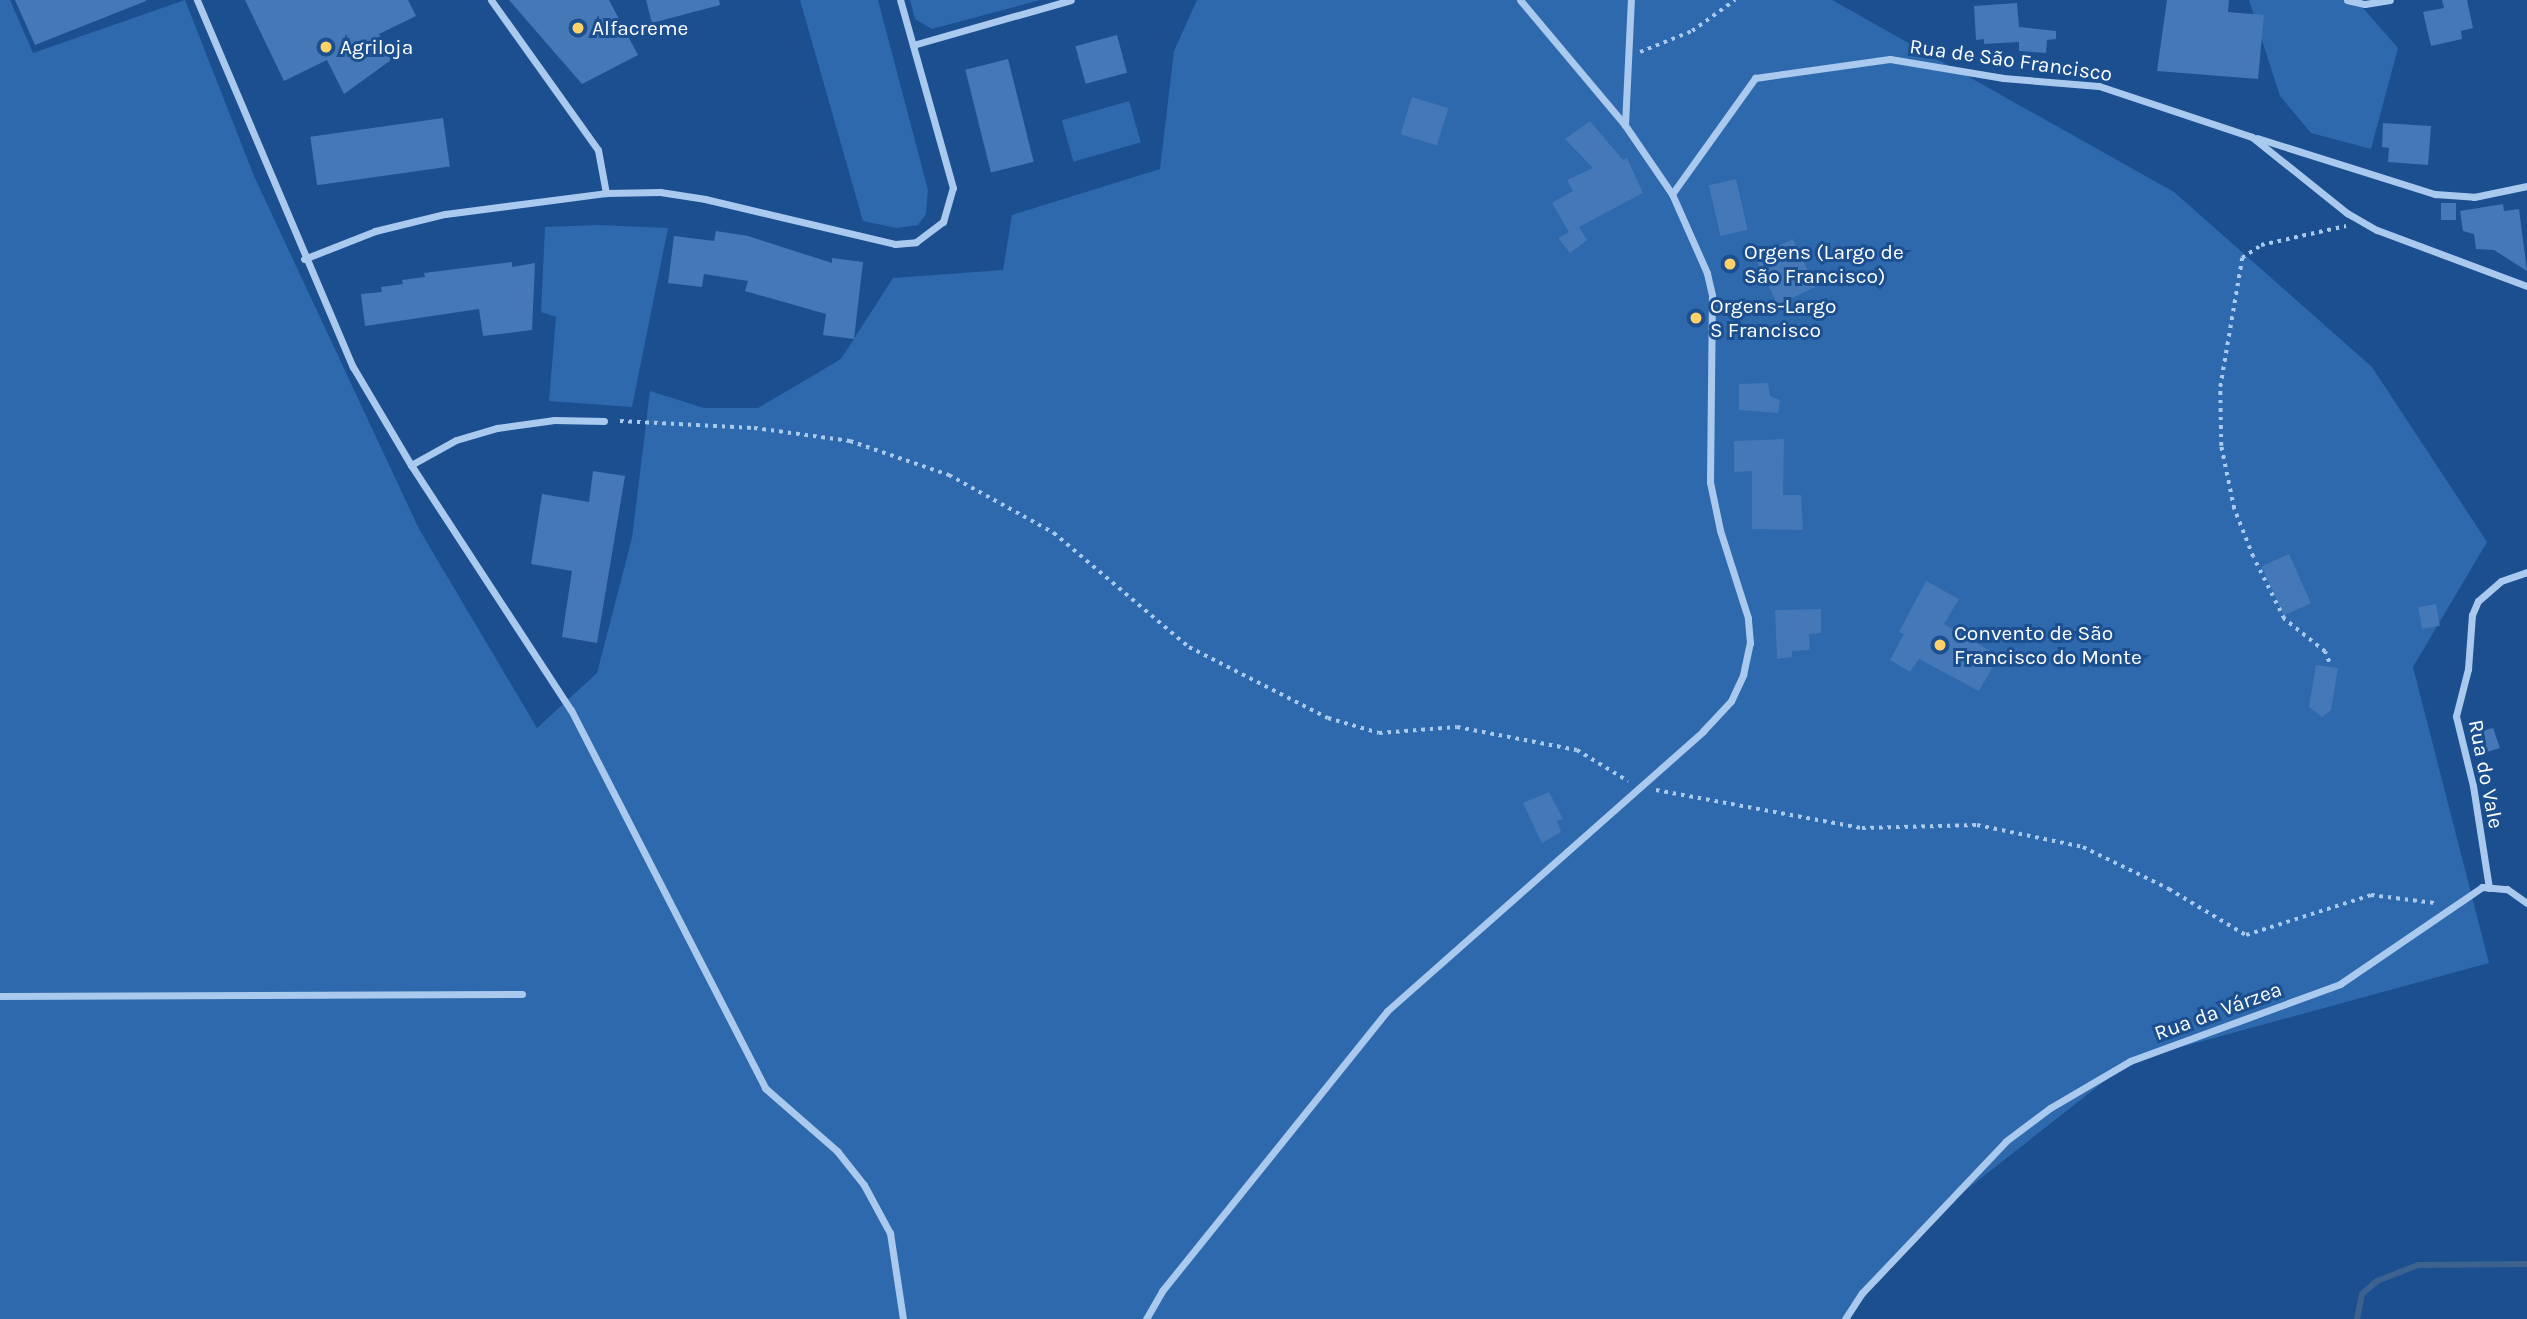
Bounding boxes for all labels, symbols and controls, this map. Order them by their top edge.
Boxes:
place label: Alfacreme [592,15,688,41]
marker: Alfacreme [570,20,586,36]
street label: Rua de São Francisco [1908,33,2114,87]
place label: Agriloja [340,34,413,60]
marker: Agriloja [318,39,334,55]
place label: Orgens (Largo de São Francisco) [1744,239,1904,289]
marker: Orgens (Largo de São Francisco) [1722,256,1738,272]
place label: Orgens-Largo S Francisco [1710,293,1836,343]
marker: Orgens-Largo S Francisco [1688,310,1704,326]
place label: Convento de São Francisco do Monte [1954,620,2142,670]
marker: Convento de São Francisco do Monte [1932,637,1948,653]
street label: Rua do Vale [2463,717,2509,831]
street label: Rua da Várzea [2151,976,2285,1046]

